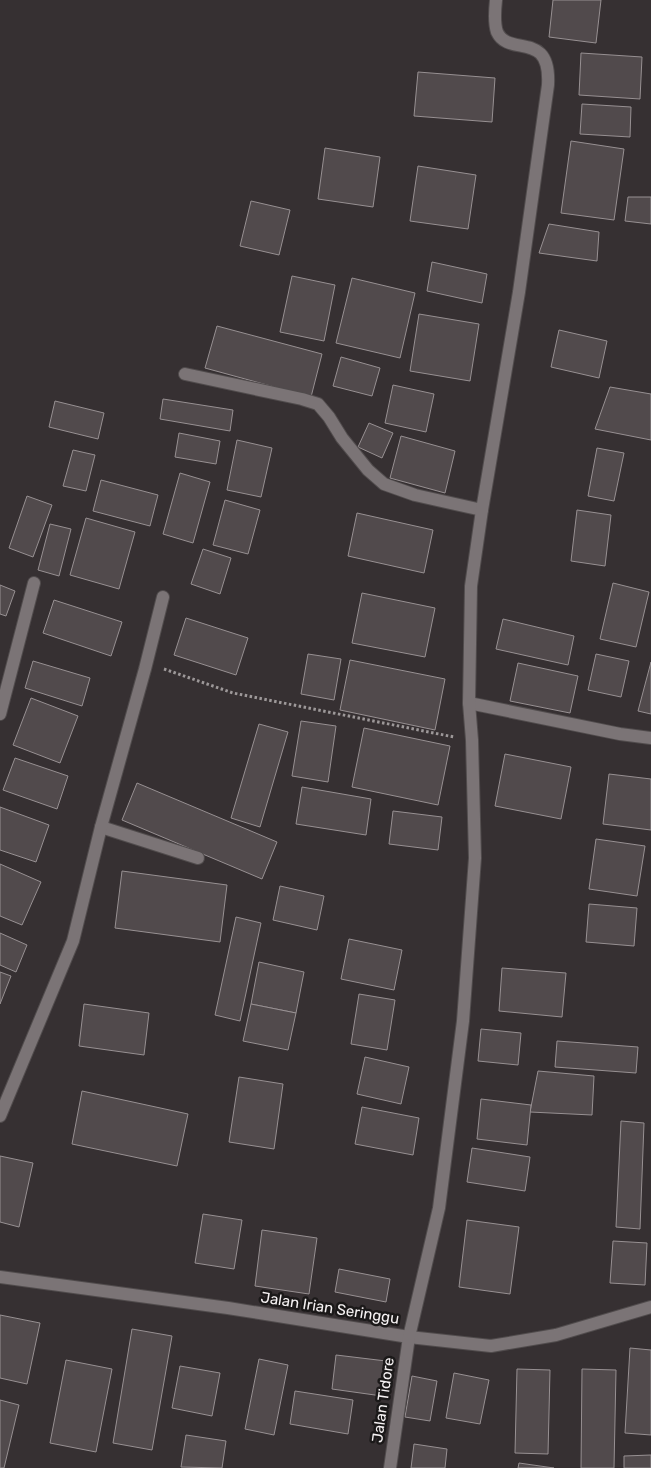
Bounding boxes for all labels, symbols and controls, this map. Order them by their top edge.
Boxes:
street label: Jalan Irian Seringgu [259,1288,401,1328]
street label: Jalan Tidore [368,1356,398,1444]

